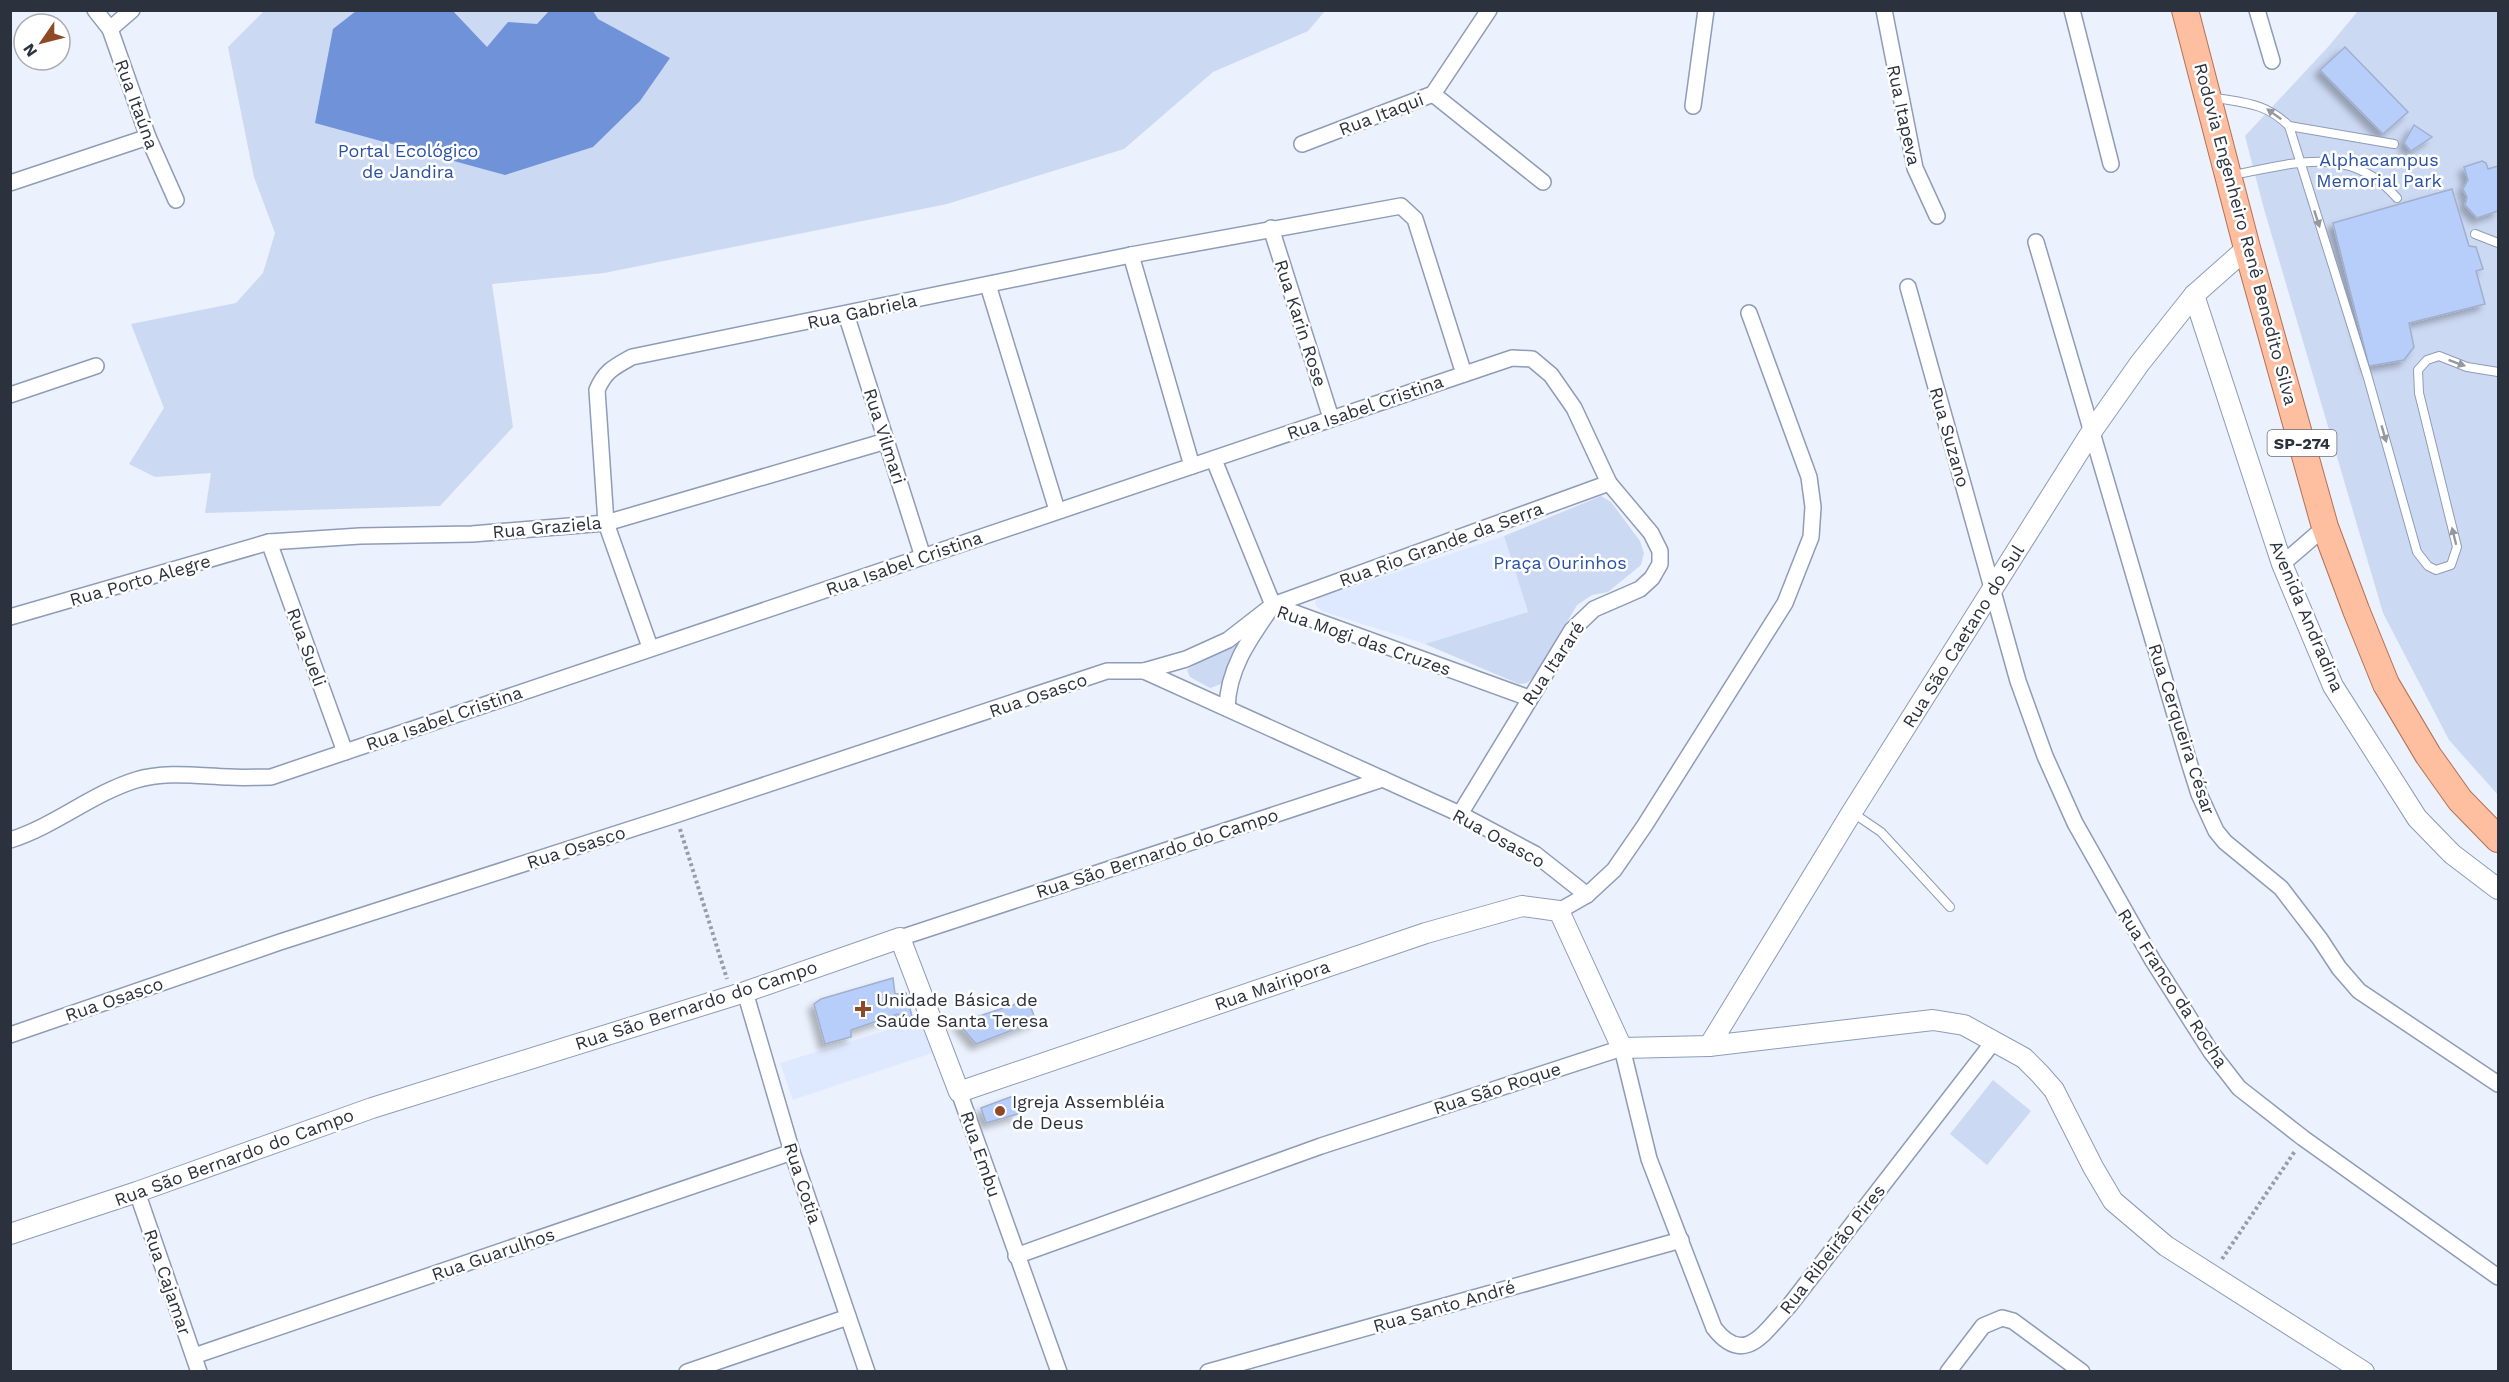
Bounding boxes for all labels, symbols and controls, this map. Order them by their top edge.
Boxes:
north arrow [12,12,72,72]
text: N [19,40,41,61]
street label: Rua Itaúna [111,56,163,152]
street label: Rodovia Engenheiro Renê Benedito Silva [2190,61,2302,407]
street label: Rua Itapeva [1883,63,1925,167]
street label: Rua Itaqui [1336,88,1426,140]
one-way arrow [2267,108,2283,120]
park label: Portal Ecológico de Jandira [338,140,478,182]
park label: Alphacampus Memorial Park [2316,149,2442,191]
one-way arrow [2313,210,2322,228]
street label: Rua Karin Rose [1271,257,1331,389]
street label: Rua Gabriela [805,289,919,333]
one-way arrow [2448,358,2466,368]
street label: Rua Isabel Cristina [1284,370,1446,444]
street label: Rua Vilmari [860,385,910,487]
street label: Rua Suzano [1926,385,1974,489]
one-way arrow [2380,425,2389,443]
road number: SP-274 [2268,430,2336,456]
street label: Rua Rio Grande da Serra [1336,497,1546,591]
street label: Rua Graziela [491,512,603,542]
street label: Rua Isabel Cristina [823,526,985,600]
one-way arrow [2449,527,2459,546]
street label: Avenida Andradina [2266,537,2348,695]
street label: Rua São Caetano do Sul [1898,540,2028,731]
street label: Rua Porto Alegre [67,550,213,610]
park label: Praça Ourinhos [1493,552,1627,573]
street label: Rua Mogi das Cruzes [1274,600,1454,680]
street label: Rua Sueli [283,605,331,689]
street label: Rua Itararé [1517,617,1589,709]
street label: Rua Cerqueira César [2144,641,2220,817]
street label: Rua Osasco [986,668,1090,722]
street label: Rua Isabel Cristina [363,681,525,755]
street label: Rua São Bernardo do Campo [1033,804,1281,902]
street label: Rua Osasco [1449,804,1549,872]
street label: Rua Osasco [524,821,628,873]
street label: Rua Franco da Rocha [2114,904,2232,1072]
street label: Rua Mairipora [1212,955,1332,1015]
street label: Rua São Bernardo do Campo [572,956,820,1054]
street label: Rua Osasco [62,972,166,1026]
place label: Unidade Básica de Saúde Santa Teresa [876,989,1048,1031]
marker: Unidade Básica de Saúde Santa Teresa [854,1000,872,1018]
street label: Rua São Roque [1431,1058,1563,1118]
place label: Igreja Assembléia de Deus [1012,1091,1165,1133]
street label: Rua São Bernardo do Campo [111,1104,357,1210]
marker: Igreja Assembléia de Deus [993,1104,1007,1118]
street label: Rua Embu [956,1108,1006,1200]
street label: Rua Cotia [780,1140,826,1226]
street label: Rua Ribeirão Pires [1775,1180,1889,1318]
street label: Rua Guarulhos [429,1223,557,1285]
street label: Rua Cajamar [140,1226,196,1338]
street label: Rua Santo André [1371,1276,1517,1336]

